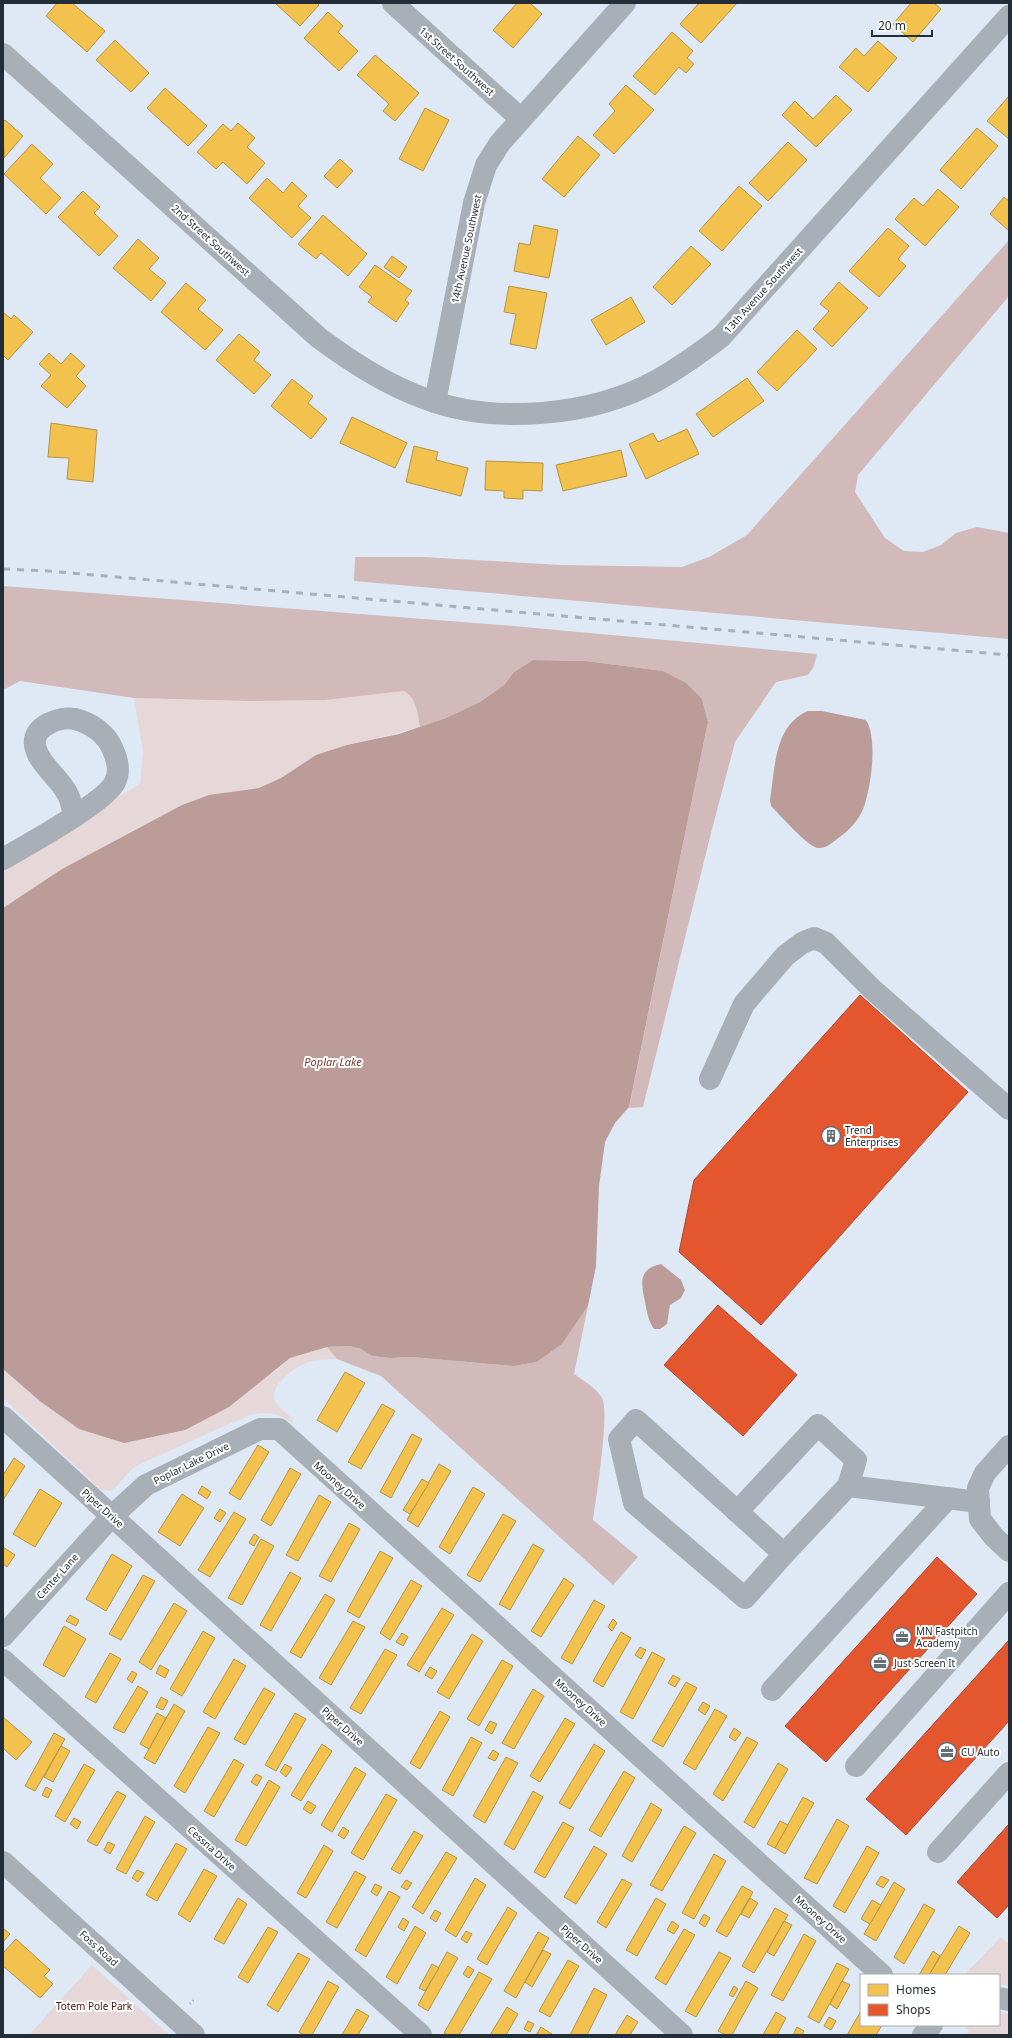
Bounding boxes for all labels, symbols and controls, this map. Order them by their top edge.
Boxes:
scale bar [872,12,932,38]
text: 20 m [878,17,906,34]
street label: 1st Street Southwest [416,23,498,99]
street label: 14th Avenue Southwest [448,193,484,305]
street label: 2nd Street Southwest [169,201,253,279]
street label: 13th Avenue Southwest [721,244,806,336]
water label: Poplar Lake [304,1054,362,1069]
place label: Trend Enterprises [845,1123,898,1149]
building icon: Trend Enterprises [820,1125,842,1147]
street label: Poplar Lake Drive [151,1439,231,1487]
street label: Mooney Drive [311,1458,369,1512]
street label: Piper Drive [79,1485,127,1531]
street label: Center Lane [33,1550,81,1602]
place label: MN Fastpitch Academy [916,1624,978,1650]
office icon: MN Fastpitch Academy [891,1626,913,1648]
office icon: Just Screen It [869,1652,891,1674]
place label: Just Screen It [893,1656,956,1670]
street label: Mooney Drive [552,1675,610,1729]
street label: Piper Drive [319,1703,367,1749]
office icon: CU Auto [936,1741,958,1763]
place label: CU Auto [961,1745,999,1759]
street label: Cessna Drive [185,1822,239,1874]
street label: Mooney Drive [792,1892,850,1946]
street label: Piper Drive [558,1921,606,1967]
street label: Foss Road [77,1927,121,1969]
legend [860,1974,1000,2026]
text: Homes [896,1981,936,1998]
park label: Totem Pole Park [56,1999,133,2013]
text: Shops [896,2001,931,2018]

